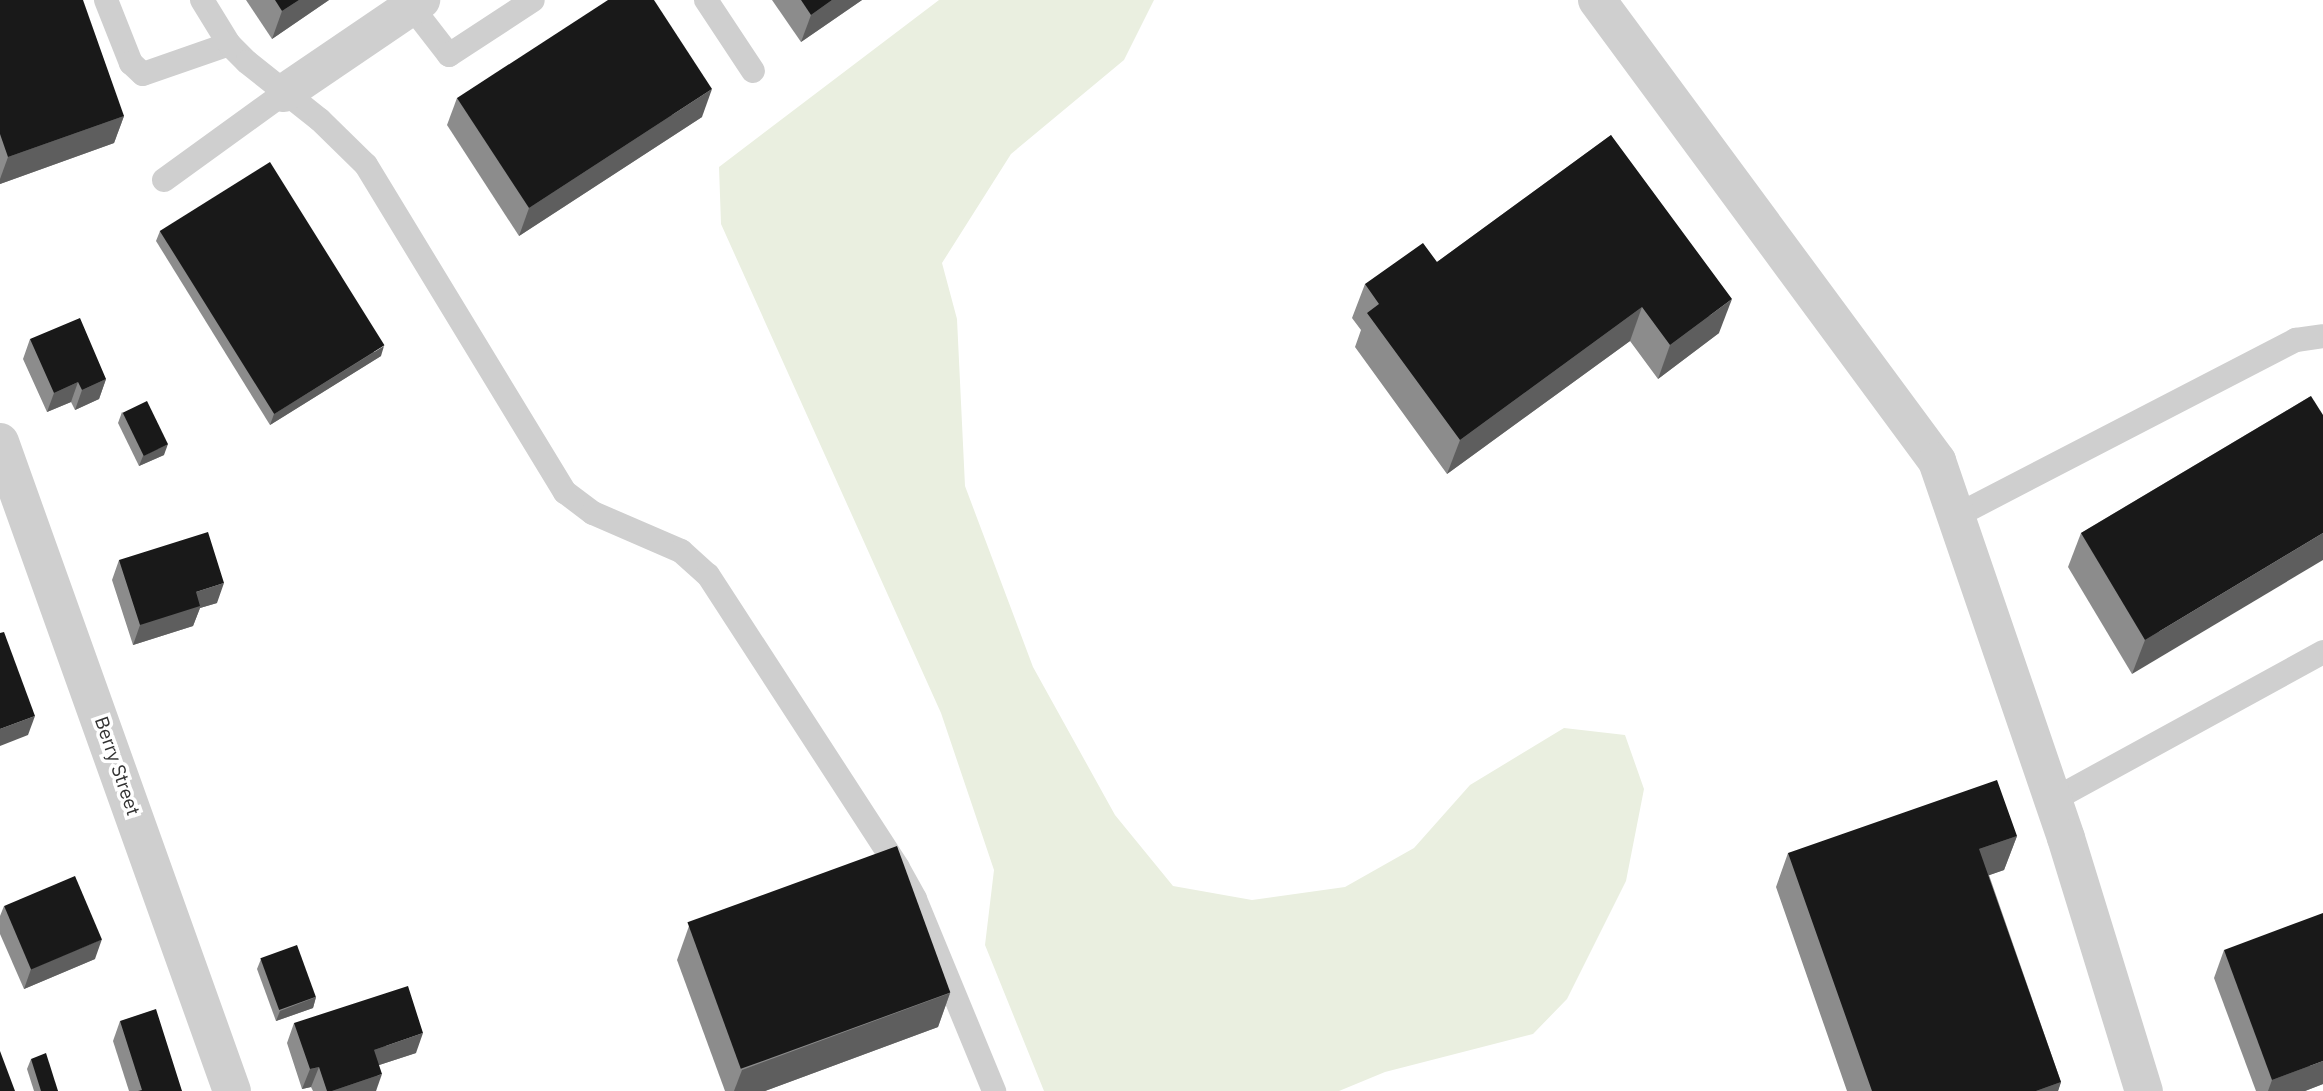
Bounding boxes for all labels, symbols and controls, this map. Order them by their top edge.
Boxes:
street label: Berry Street [89,714,145,818]

